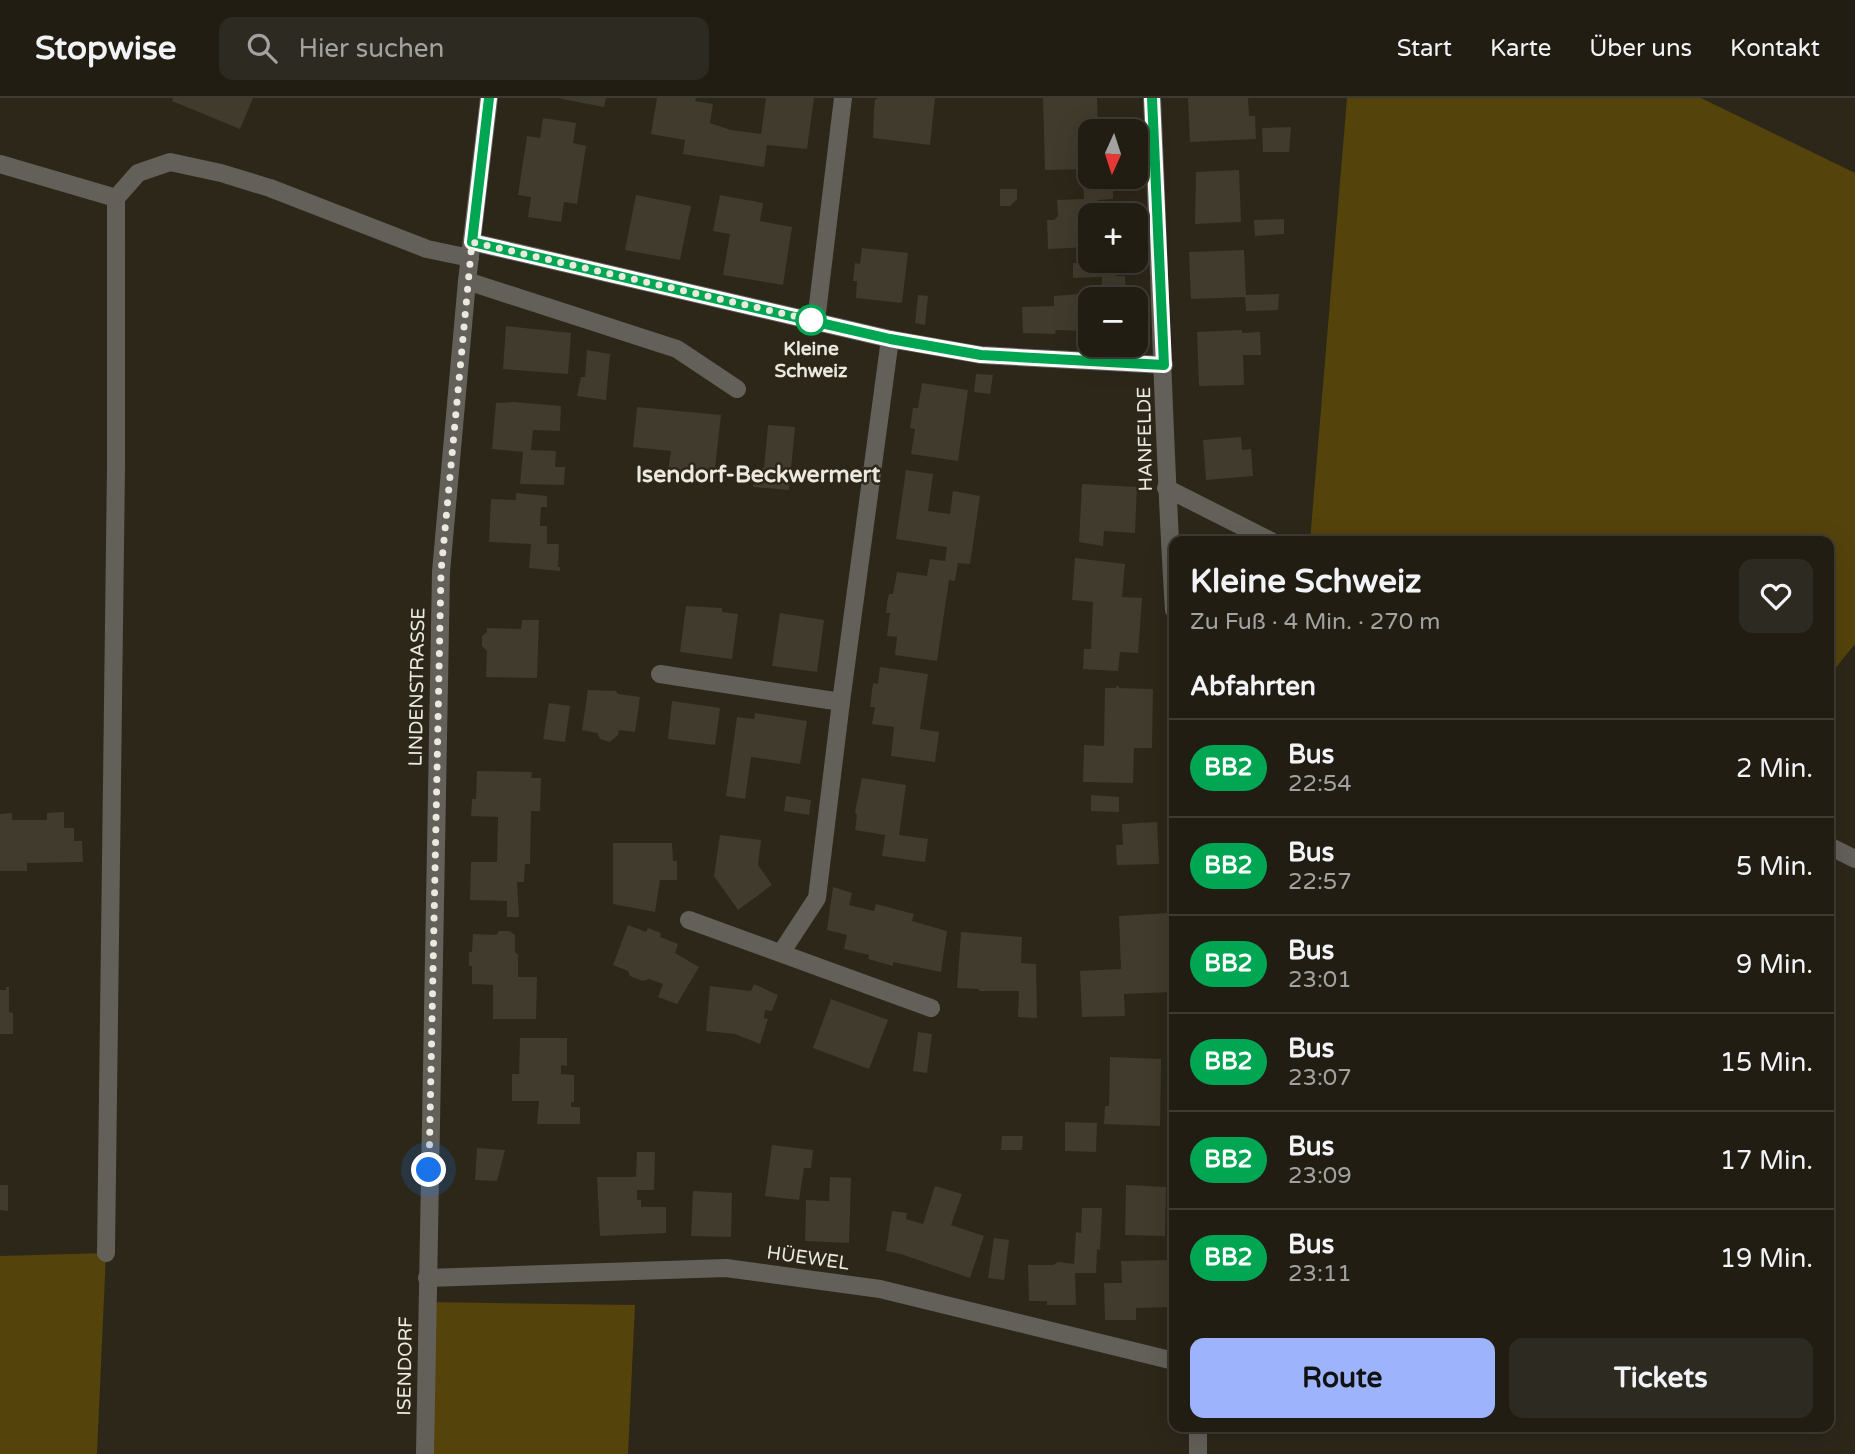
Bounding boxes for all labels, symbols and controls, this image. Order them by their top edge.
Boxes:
search box [219,17,709,80]
text: Stopwise [35,29,177,68]
icon: search [243,29,281,67]
text: Hier suchen [299,33,444,64]
text: Start [1397,34,1452,63]
text: Karte [1490,34,1551,63]
text: Über uns [1589,34,1692,63]
text: Kontakt [1730,34,1820,63]
north arrow [1078,119,1148,189]
map controls [1078,119,1148,357]
button: + [1078,203,1148,273]
button: − [1078,287,1148,357]
marker: Kleine Schweiz [796,305,826,335]
place label: Kleine Schweiz [774,338,848,382]
street label: HANFELDE [1133,386,1157,492]
district label: Isendorf-Beckwermert [636,461,880,489]
button: heart [1739,559,1813,633]
text: Kleine Schweiz [1190,562,1422,601]
street label: LINDENSTRASSE [405,607,429,767]
text: Zu Fuß · 4 Min. · 270 m [1190,608,1440,636]
text: Abfahrten [1190,671,1316,702]
text: Bus [1288,739,1334,770]
text: BB2 [1204,753,1253,782]
text: 2 Min. [1736,753,1813,784]
text: 22:54 [1288,770,1352,798]
text: Bus [1288,837,1334,868]
text: BB2 [1204,851,1253,880]
text: 5 Min. [1736,851,1813,882]
text: 22:57 [1288,868,1352,896]
text: Bus [1288,935,1334,966]
text: BB2 [1204,949,1253,978]
text: 9 Min. [1736,949,1813,980]
text: 23:01 [1288,966,1352,994]
text: Bus [1288,1033,1334,1064]
text: BB2 [1204,1047,1253,1076]
text: 15 Min. [1720,1047,1813,1078]
text: 23:07 [1288,1064,1352,1092]
text: Bus [1288,1131,1334,1162]
text: BB2 [1204,1145,1253,1174]
text: 17 Min. [1720,1145,1813,1176]
your location [411,1152,446,1187]
text: 23:09 [1288,1162,1352,1190]
text: Bus [1288,1229,1334,1260]
street label: HÜEWEL [765,1241,851,1275]
text: BB2 [1204,1243,1253,1272]
text: 19 Min. [1720,1243,1813,1274]
text: 23:11 [1288,1260,1352,1288]
street label: ISENDORF [393,1316,417,1416]
button: Route [1190,1338,1495,1418]
button: Tickets [1509,1338,1813,1418]

